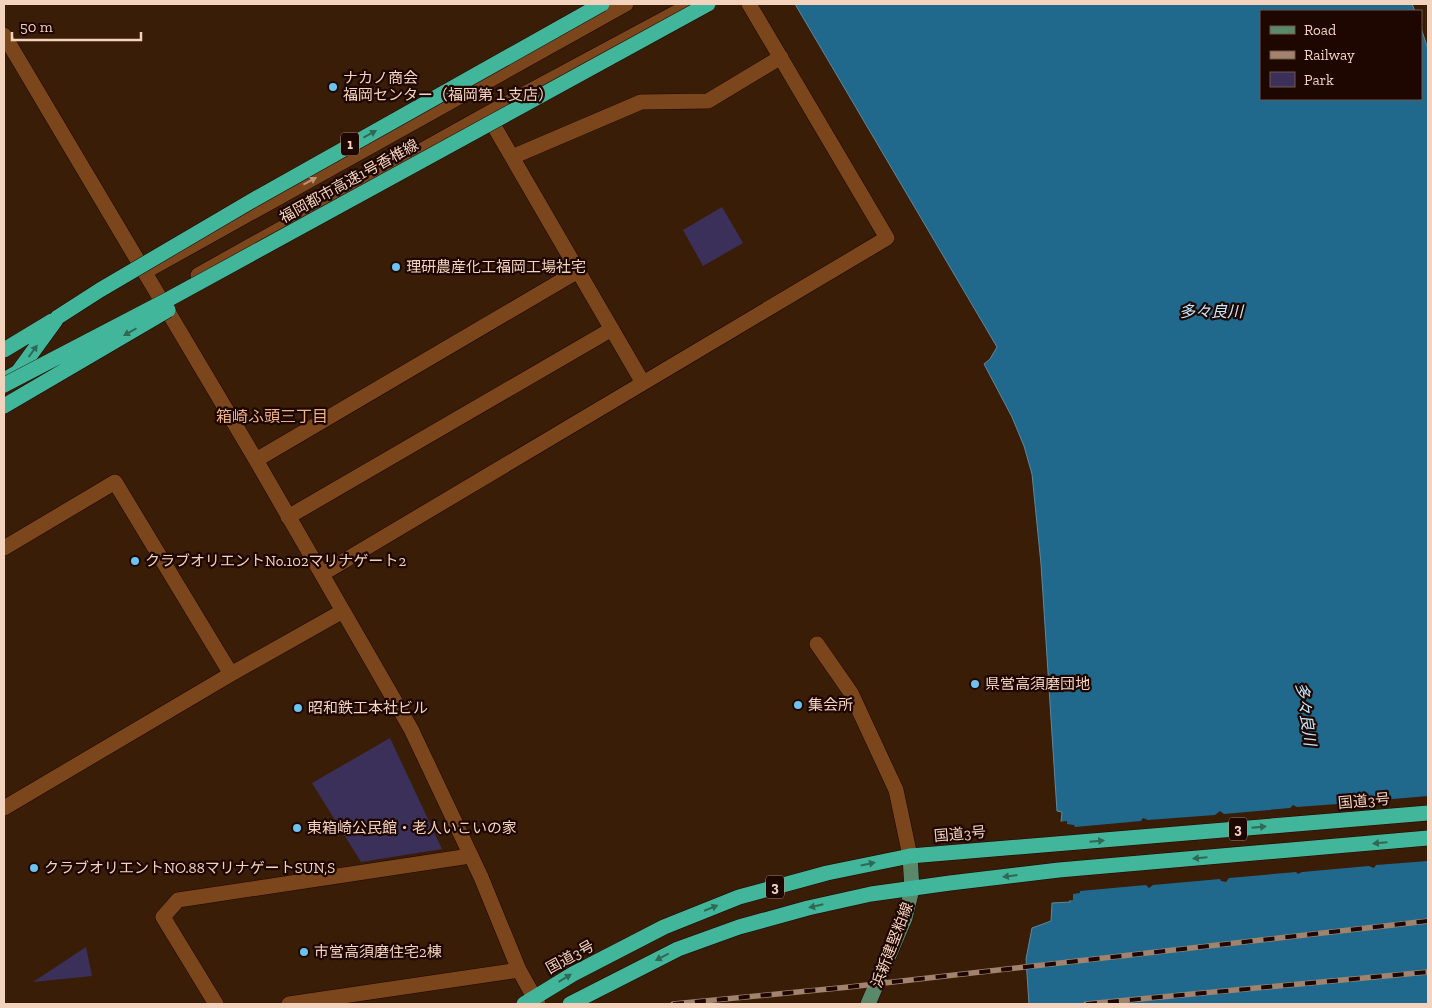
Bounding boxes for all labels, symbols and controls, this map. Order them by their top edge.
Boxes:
scale bar [12,10,141,42]
legend [1260,10,1422,100]
text: 50 m [20,18,53,36]
text: Road [1304,21,1337,39]
text: Railway [1304,46,1355,64]
place label: ナカノ商会 福岡センター（福岡第１支店） [343,69,553,104]
text: Park [1304,71,1334,89]
marker: ナカノ商会 福岡センター（福岡第１支店） [327,81,339,93]
one-way arrow [363,129,376,138]
road number: 1 [341,132,359,156]
street label: 福岡都市高速1号香椎線 [277,135,421,227]
one-way arrow [303,176,316,185]
place label: 理研農産化工福岡工場社宅 [406,258,586,276]
marker: 理研農産化工福岡工場社宅 [390,261,402,273]
water label: 多々良川 [1179,302,1245,321]
one-way arrow [123,328,136,337]
one-way arrow [28,344,38,358]
district label: 箱崎ふ頭三丁目 [216,407,328,426]
place label: クラブオリエントNo.102マリナゲート2 [145,552,407,570]
marker: クラブオリエントNo.102マリナゲート2 [129,555,141,567]
place label: 県営高須磨団地 [985,675,1090,693]
marker: 県営高須磨団地 [969,678,981,690]
water label: 多々良川 [1292,681,1320,749]
place label: 集会所 [808,696,853,714]
place label: 昭和鉄工本社ビル [308,699,428,717]
marker: 集会所 [792,699,804,711]
marker: 昭和鉄工本社ビル [292,702,304,714]
street label: 国道3号 [1337,790,1391,812]
road number: 3 [1229,818,1247,841]
place label: 東箱崎公民館・老人いこいの家 [307,819,517,837]
marker: 東箱崎公民館・老人いこいの家 [291,822,303,834]
street label: 国道3号 [933,823,987,845]
one-way arrow [1251,823,1267,831]
one-way arrow [1089,836,1105,844]
one-way arrow [1371,839,1387,847]
one-way arrow [1192,854,1208,862]
place label: クラブオリエントNO.88マリナゲートSUN,S [44,859,335,877]
one-way arrow [860,860,876,868]
marker: クラブオリエントNO.88マリナゲートSUN,S [28,862,40,874]
one-way arrow [1002,872,1018,880]
road number: 3 [766,876,784,899]
street label: 浜新建堅粕線 [867,900,917,990]
one-way arrow [807,903,823,911]
one-way arrow [704,904,719,911]
street label: 国道3号 [543,936,597,978]
place label: 市営高須磨住宅2棟 [314,943,442,961]
marker: 市営高須磨住宅2棟 [298,946,310,958]
one-way arrow [654,953,669,961]
one-way arrow [559,974,572,983]

